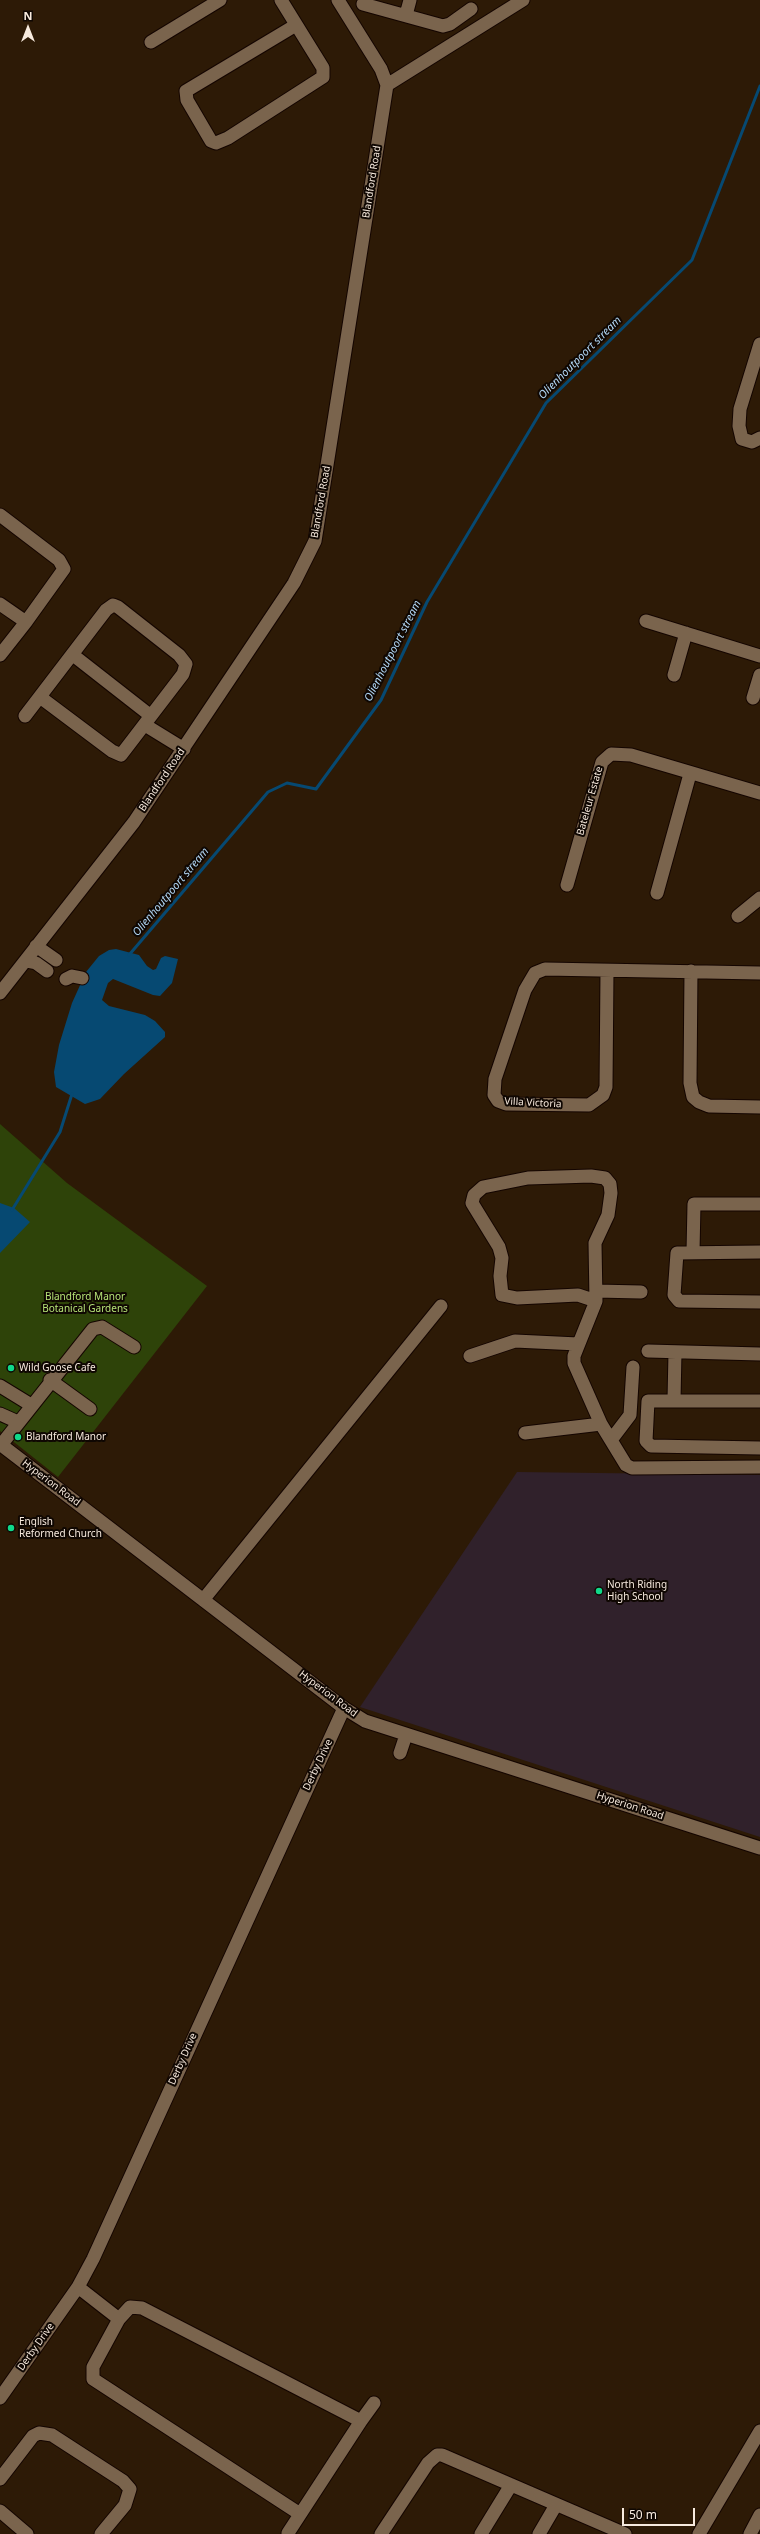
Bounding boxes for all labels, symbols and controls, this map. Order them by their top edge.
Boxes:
north arrow [8,8,48,48]
text: N [24,8,32,23]
street label: Blandford Road [360,145,384,219]
water label: Olienhoutpoort stream [536,314,624,402]
street label: Blandford Road [309,465,333,539]
water label: Olienhoutpoort stream [362,598,424,704]
street label: Blandford Road [137,746,187,814]
street label: Bateleur Estate [574,765,606,837]
water label: Olienhoutpoort stream [130,845,212,939]
street label: Villa Victoria [504,1096,562,1110]
park label: Blandford Manor Botanical Gardens [42,1291,128,1314]
place label: Wild Goose Cafe [19,1362,96,1374]
marker: Wild Goose Cafe [6,1363,16,1373]
place label: Blandford Manor [26,1431,106,1443]
marker: Blandford Manor [13,1432,23,1442]
street label: Hyperion Road [19,1457,83,1509]
place label: English Reformed Church [19,1516,102,1540]
marker: English Reformed Church [6,1523,16,1533]
place label: North Riding High School [607,1579,667,1602]
marker: North Riding High School [594,1586,604,1596]
street label: Hyperion Road [296,1668,360,1720]
street label: Derby Drive [301,1737,335,1793]
street label: Hyperion Road [595,1789,665,1823]
street label: Derby Drive [166,2031,200,2087]
street label: Derby Drive [15,2321,57,2373]
scale bar [624,2500,697,2526]
text: 50 m [629,2506,657,2523]

